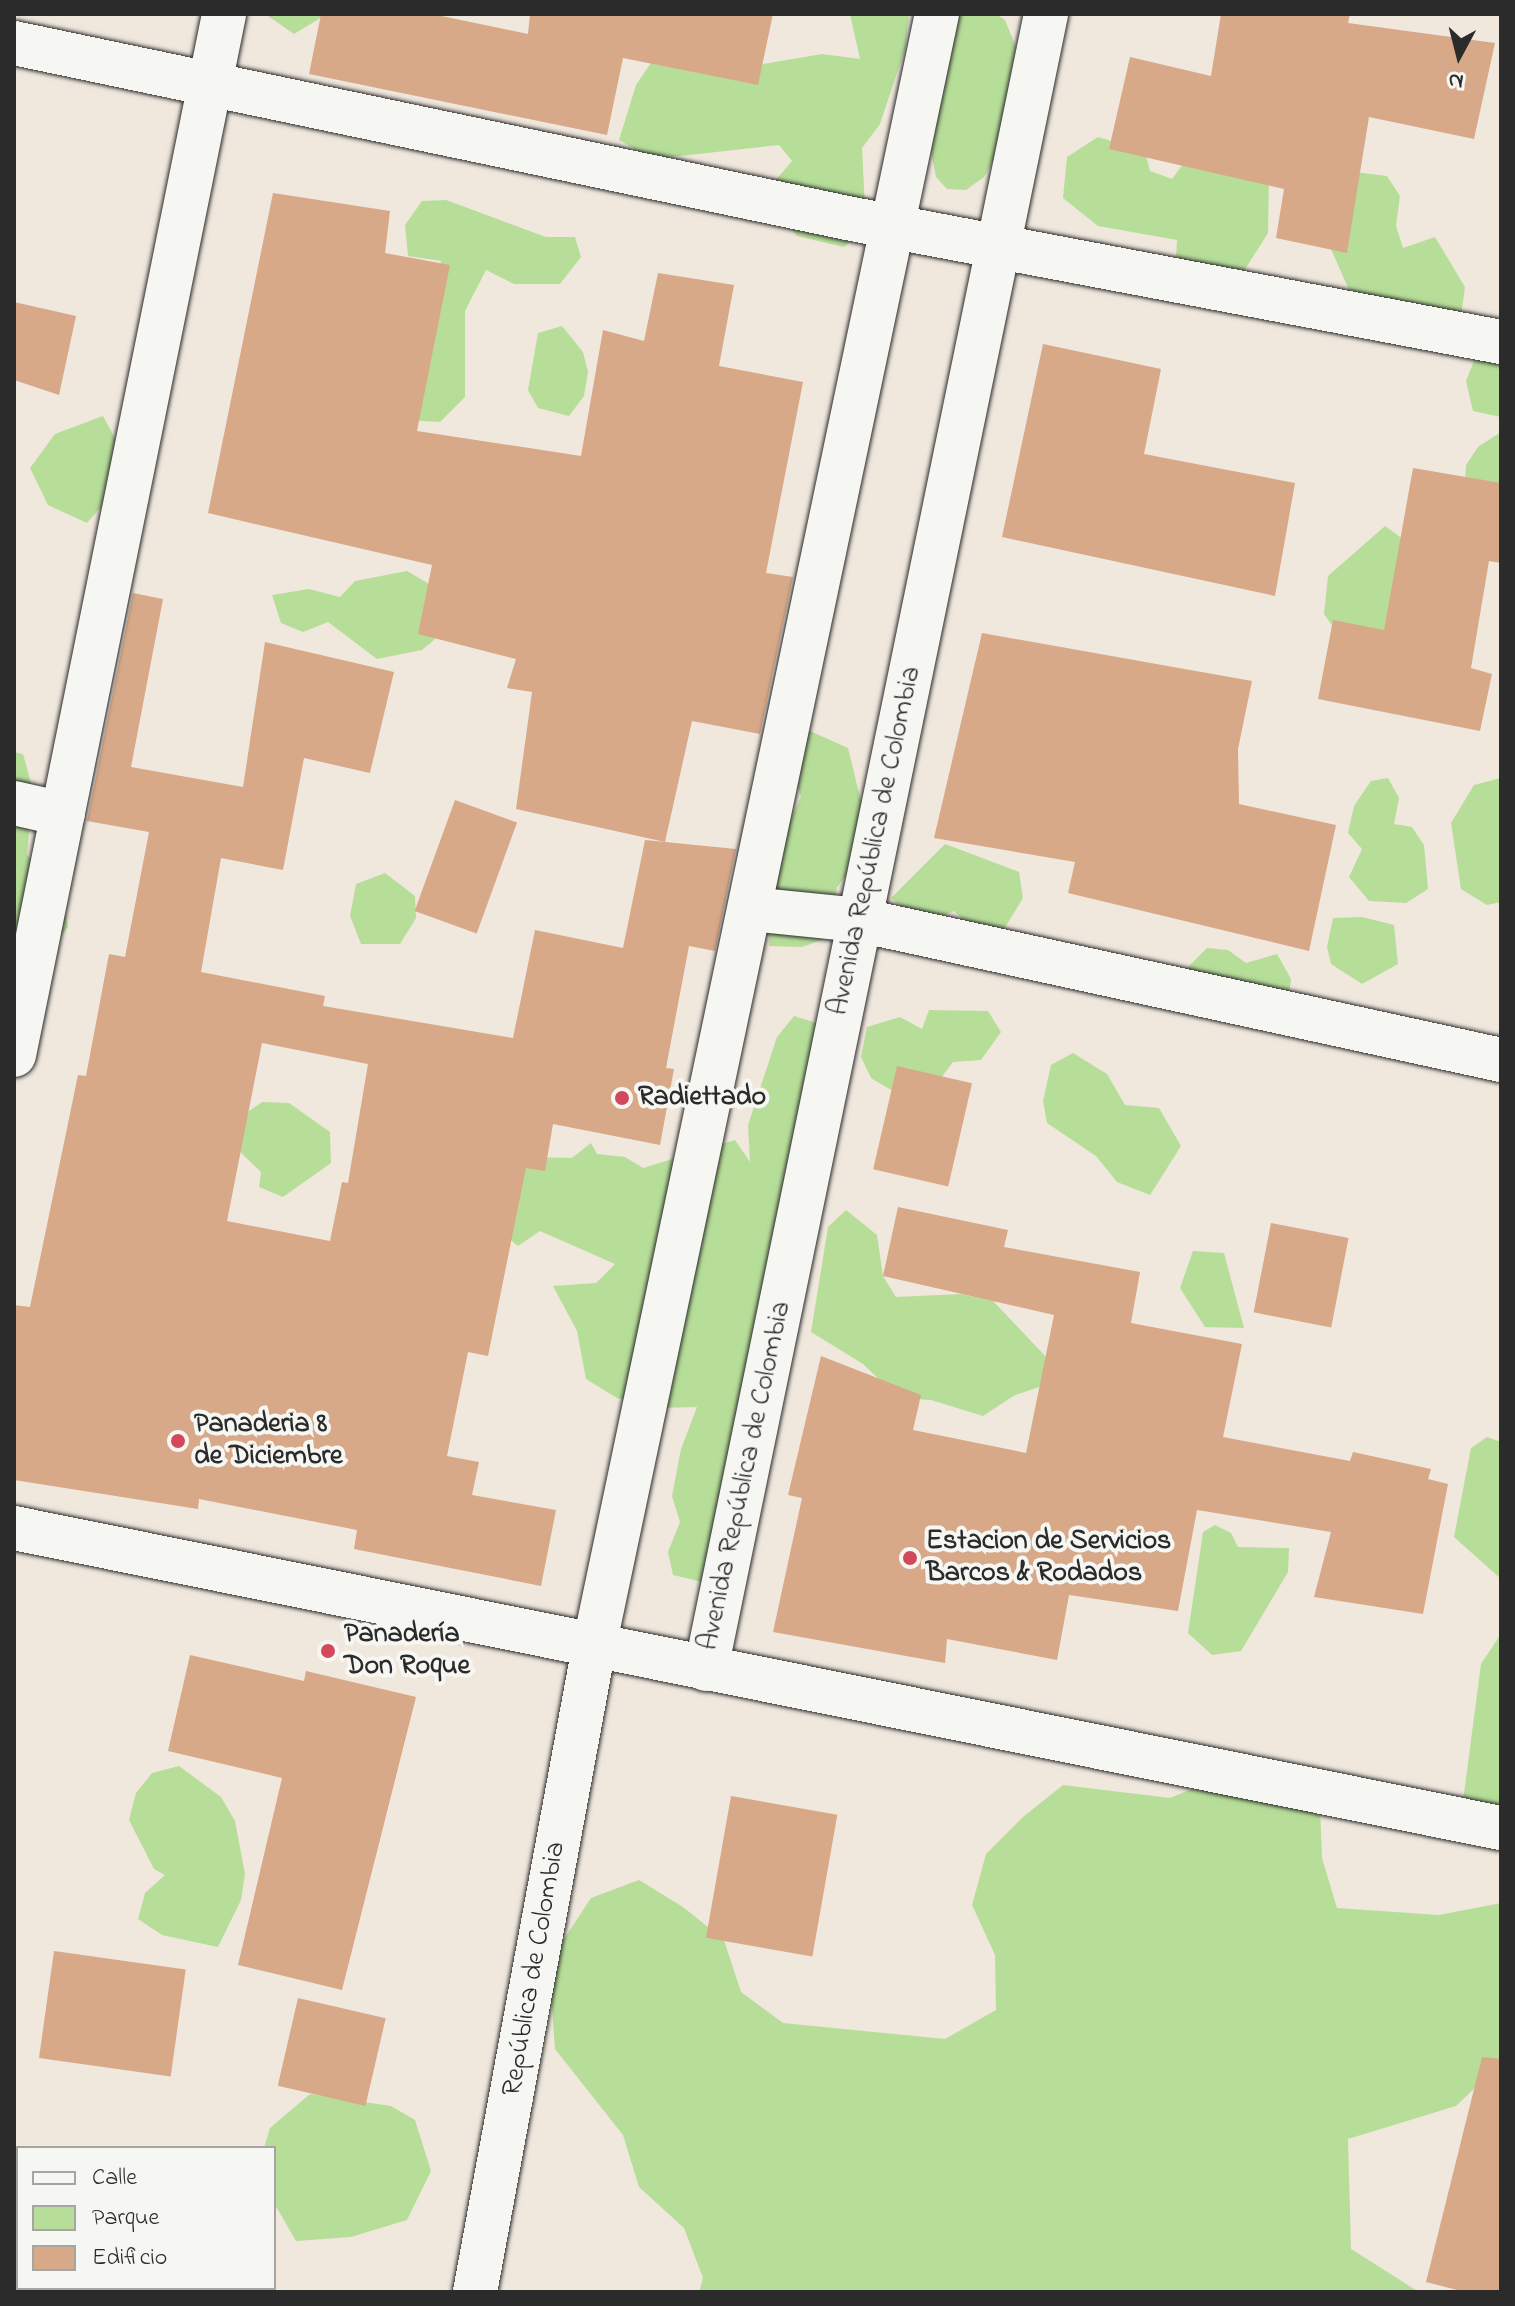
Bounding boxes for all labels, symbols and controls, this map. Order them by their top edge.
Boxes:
north arrow [1419,16,1499,96]
text: N [1447,63,1465,97]
street label: Avenida República de Colombia [823,663,929,1019]
place label: Radiettado [638,1081,766,1115]
marker: Radiettado [613,1089,631,1107]
street label: Avenida República de Colombia [693,1298,799,1654]
place label: Panaderia 8 de Diciembre [194,1408,343,1474]
marker: Panaderia 8 de Diciembre [169,1432,187,1450]
place label: Estacion de Servicios Barcos & Rodados [926,1525,1171,1591]
marker: Estacion de Servicios Barcos & Rodados [901,1549,919,1567]
place label: Panadería Don Roque [344,1618,470,1684]
marker: Panadería Don Roque [319,1642,337,1660]
street label: República de Colombia [496,1839,574,2099]
legend [16,2146,276,2290]
text: Calle [92,2161,137,2196]
text: Parque [92,2201,159,2236]
text: Edificio [92,2241,167,2276]

